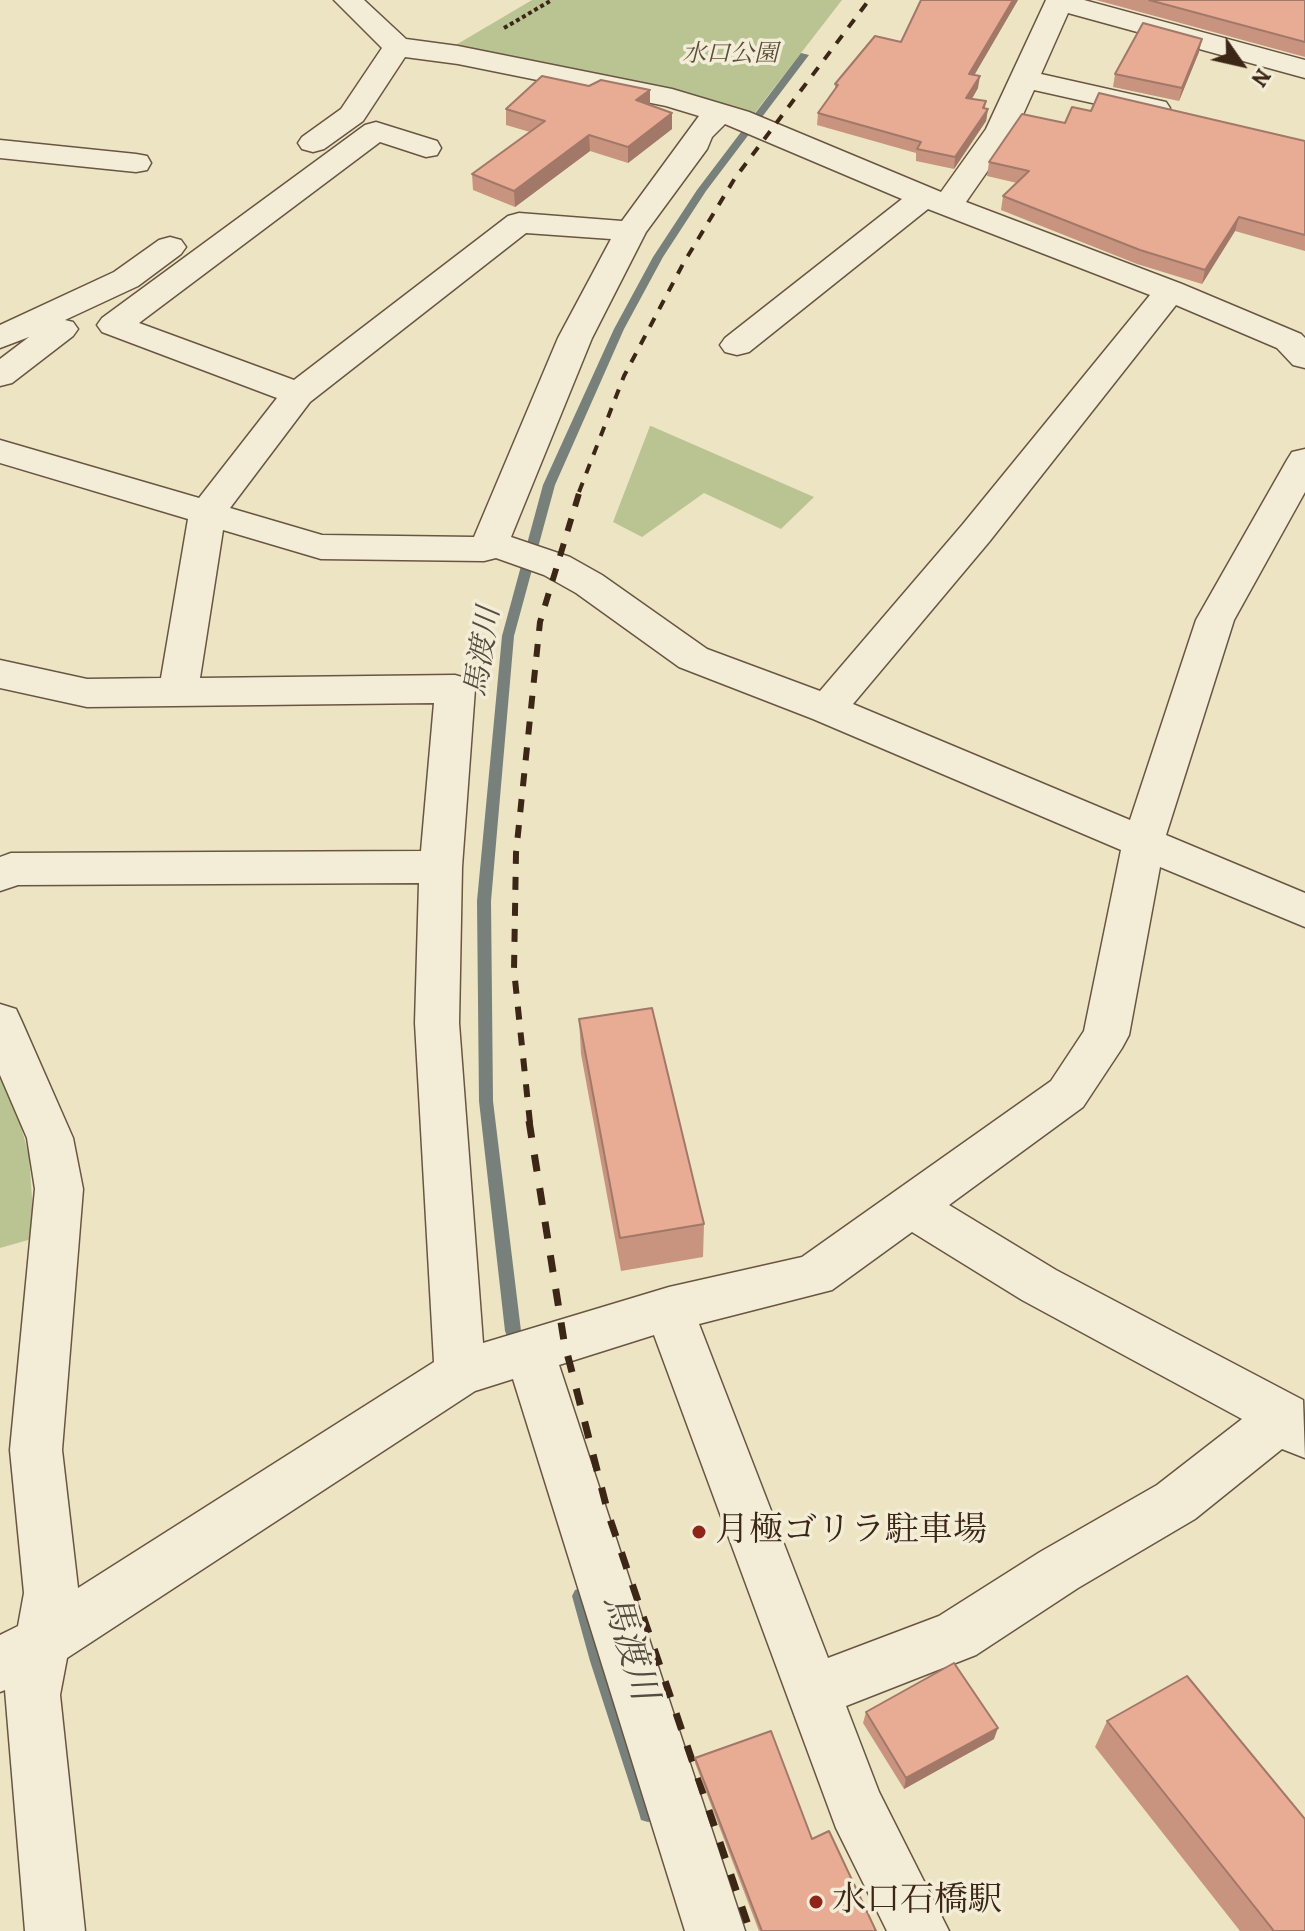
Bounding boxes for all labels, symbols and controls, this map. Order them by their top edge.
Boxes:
north arrow [1201,24,1281,104]
park label: 水口公園 [682,41,778,69]
text: N [1244,62,1278,92]
water label: 馬渡川 [459,605,509,699]
place label: 月極ゴリラ駐車場 [715,1512,987,1552]
marker: 月極ゴリラ駐車場 [690,1523,708,1541]
water label: 馬渡川 [592,1590,664,1706]
place label: 水口石橋駅 [832,1882,1002,1922]
marker: 水口石橋駅 [807,1893,825,1911]

